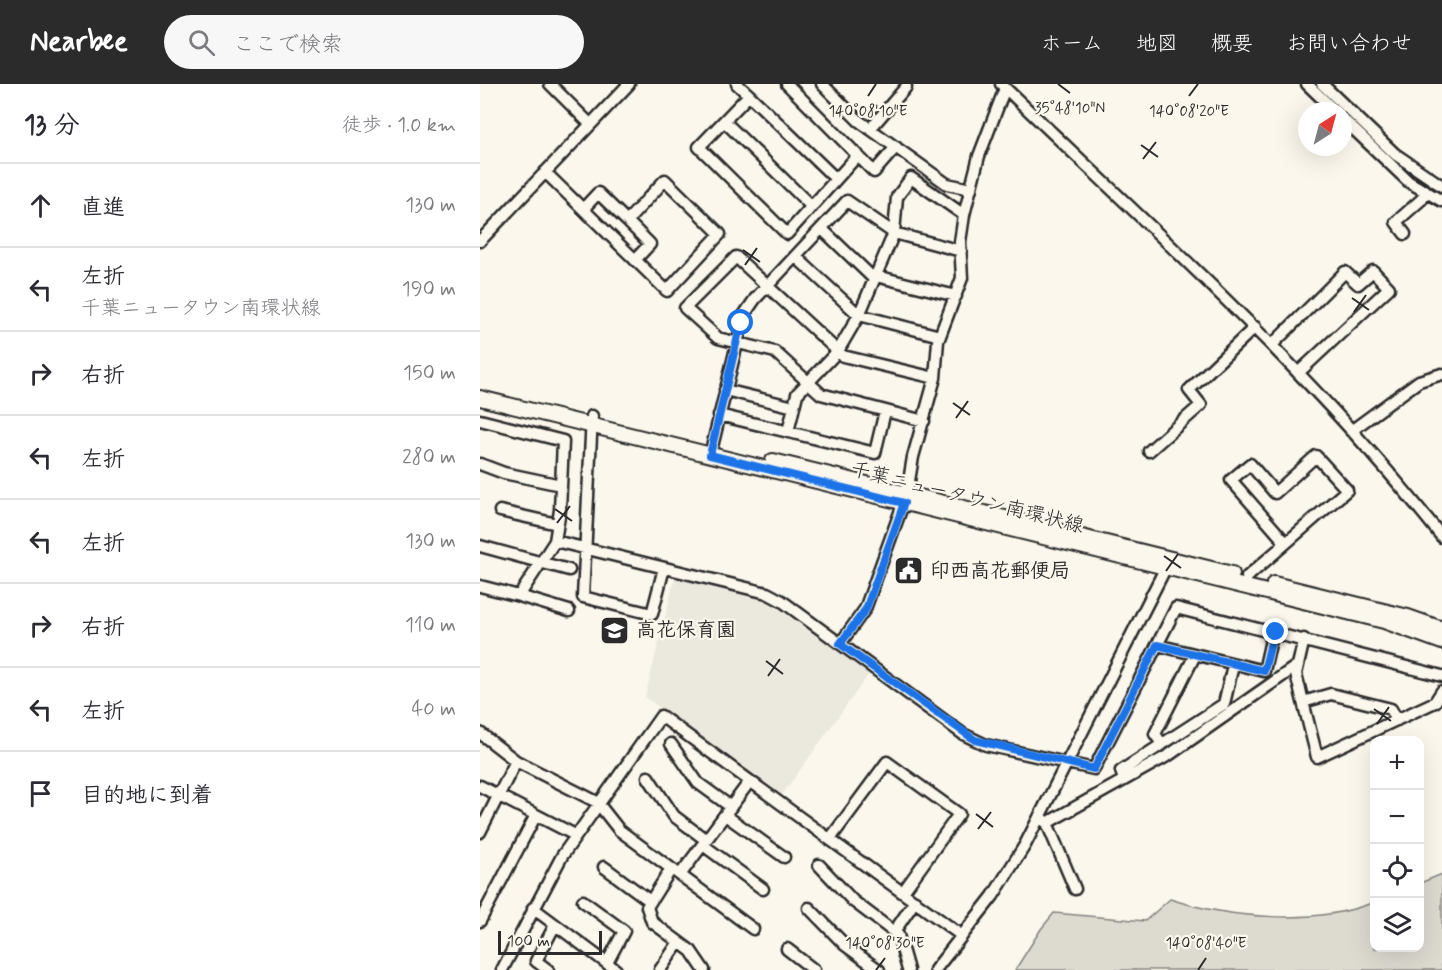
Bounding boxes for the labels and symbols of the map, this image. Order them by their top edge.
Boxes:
text: 35°48'10"N [1035,99,1105,119]
text: 140°08'10"E [828,102,908,122]
text: 140°08'20"E [1149,102,1229,122]
north arrow [1298,102,1352,156]
route start [727,309,753,335]
street label: 千葉ニュータウン南環状線 [847,456,1087,540]
public building icon: 印西高花郵便局 [893,555,925,587]
place label: 印西高花郵便局 [930,558,1070,585]
school or university icon: 高花保育園 [599,614,631,646]
place label: 高花保育園 [636,617,736,644]
route end [1262,618,1288,644]
scale bar [498,928,602,956]
text: 140°08'30"E [845,934,925,954]
text: 140°08'40"E [1165,934,1247,954]

